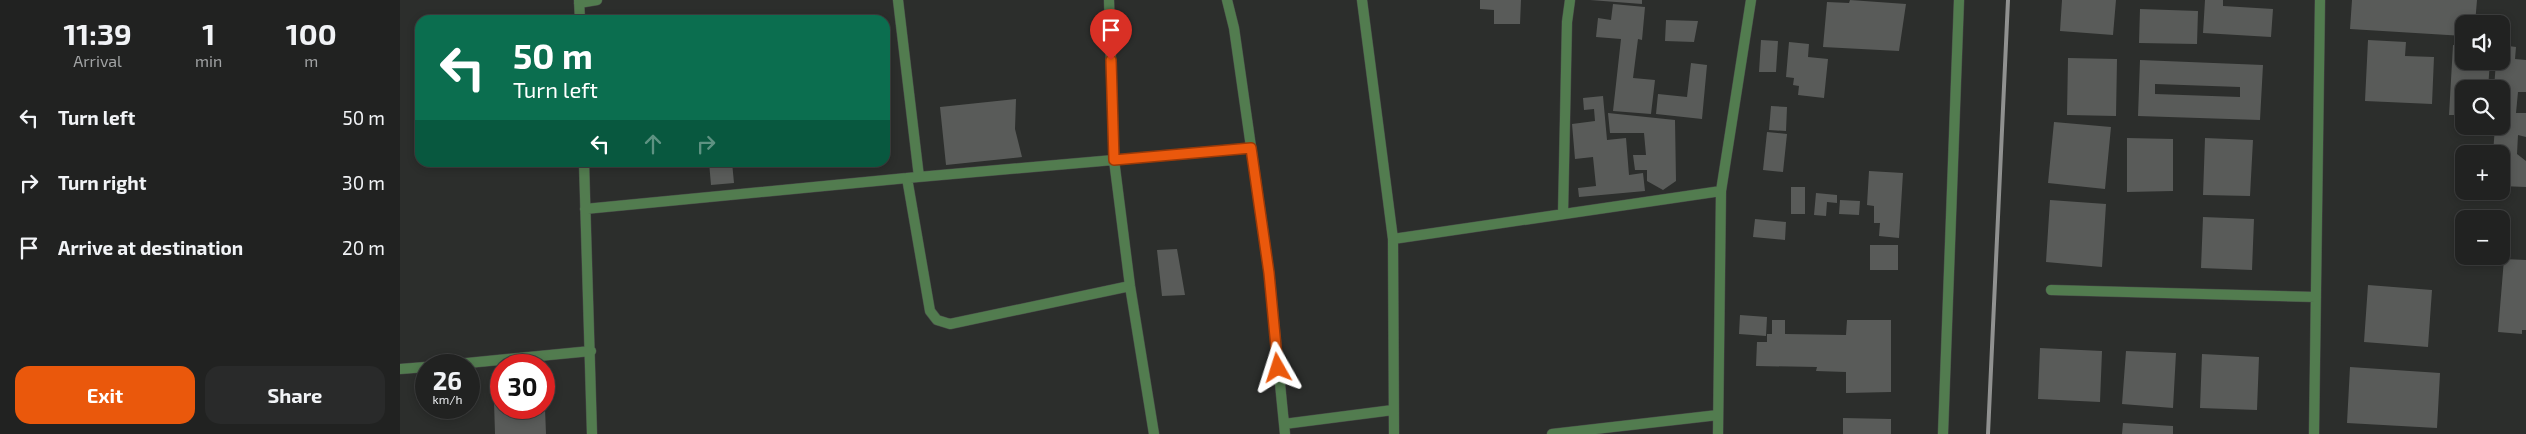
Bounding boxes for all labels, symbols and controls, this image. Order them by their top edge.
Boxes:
pin [1090,9,1132,60]
text: 11:39 [63,15,132,51]
text: 1 [202,15,215,51]
text: 100 [286,15,337,51]
map controls [2455,15,2510,265]
button: sound [2455,15,2510,70]
icon: arrive [1097,16,1125,44]
text: 50 m [513,34,593,76]
icon: left [430,35,495,100]
text: Arrival [73,51,122,70]
text: min [195,51,222,70]
text: m [304,51,318,70]
text: Turn left [513,76,598,102]
button: search [2455,80,2510,135]
icon: left [15,104,43,132]
text: Turn left [58,106,135,129]
text: 50 m [342,106,385,129]
icon: left [586,130,614,158]
icon: ahead [639,130,667,158]
icon: right [692,130,720,158]
button: + [2455,145,2510,200]
icon: right [15,169,43,197]
text: Turn right [58,171,146,194]
text: 30 m [342,171,385,194]
button: − [2455,210,2510,265]
icon: arrive [15,234,43,262]
text: Arrive at destination [58,236,243,259]
text: 20 m [342,236,385,259]
position arrow [1251,341,1303,393]
speed limit sign: 30 [490,354,555,419]
text: 26 [433,365,462,395]
button: Exit [15,366,195,424]
button: Share [205,366,385,424]
text: km/h [433,392,462,406]

